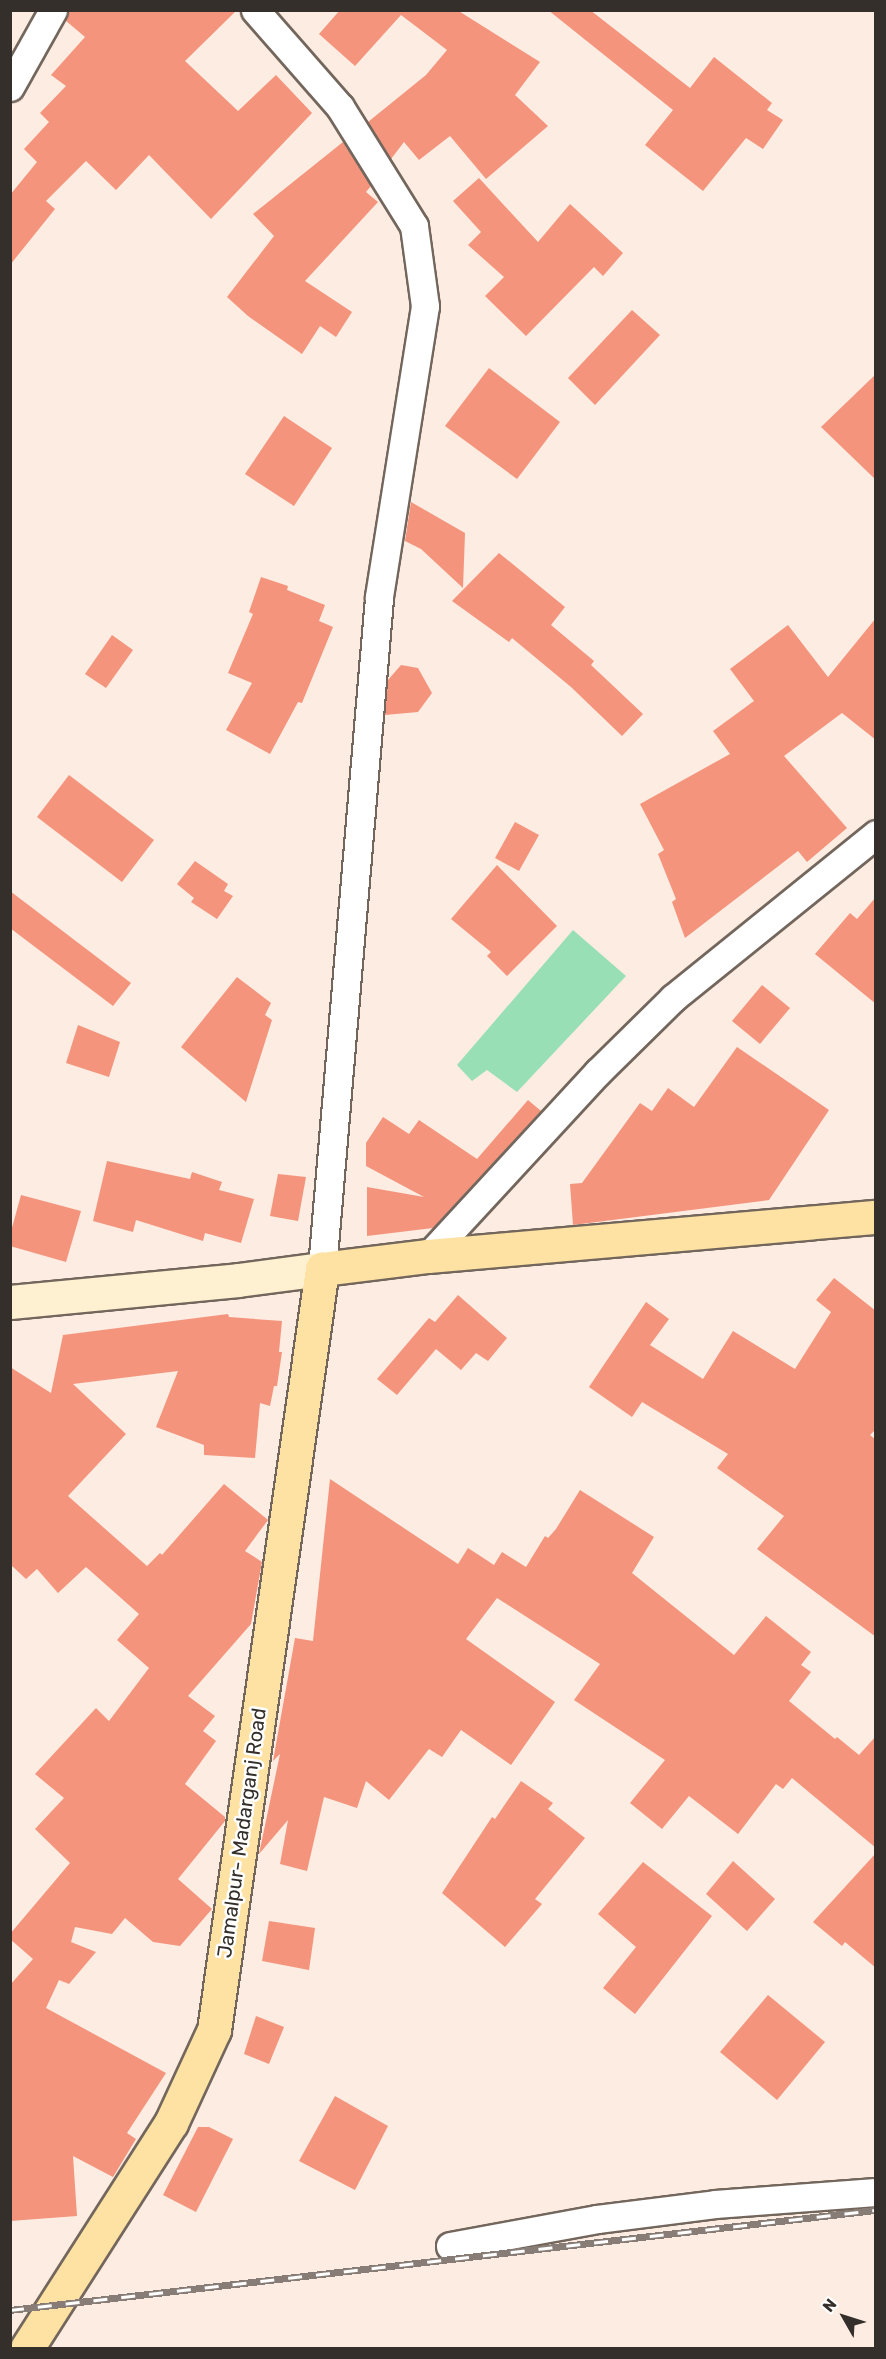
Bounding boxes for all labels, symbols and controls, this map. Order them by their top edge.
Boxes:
street label: Jamalpur- Madarganj Road [213,1706,271,1960]
north arrow [814,2287,874,2347]
text: N [819,2295,841,2316]

